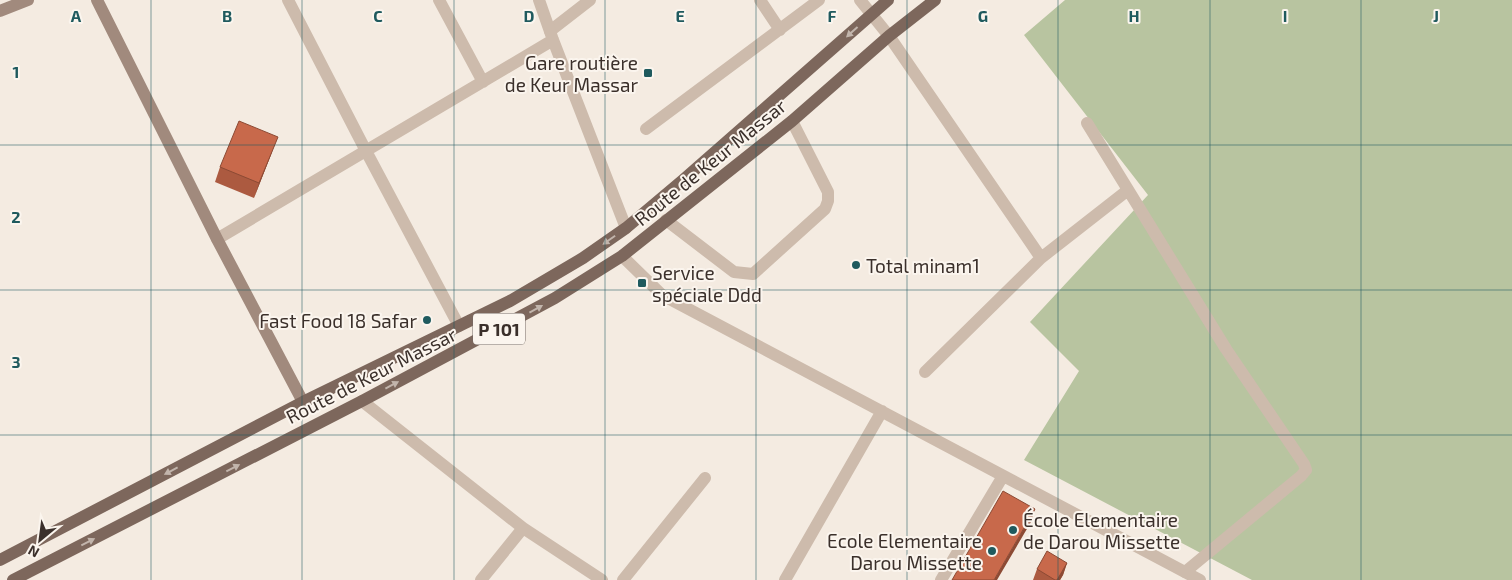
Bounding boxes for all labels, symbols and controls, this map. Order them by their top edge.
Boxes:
text: A [71,6,82,25]
text: B [222,6,232,25]
text: C [373,6,383,25]
text: D [524,6,535,25]
text: E [675,6,685,25]
text: F [828,6,837,25]
text: G [978,6,988,25]
text: H [1128,6,1140,25]
text: I [1283,6,1287,25]
text: J [1433,6,1439,25]
one-way arrow [846,26,858,38]
place label: Gare routière de Keur Massar [505,51,638,96]
text: 1 [13,62,19,81]
marker: Gare routière de Keur Massar [642,67,654,79]
street label: Route de Keur Massar [630,94,791,230]
text: 2 [11,207,21,226]
one-way arrow [602,235,615,245]
place label: Total minam1 [866,254,980,277]
marker: Total minam1 [850,259,862,271]
place label: Service spéciale Ddd [652,261,762,306]
marker: Service spéciale Ddd [636,277,648,289]
one-way arrow [529,304,543,313]
place label: Fast Food 18 Safar [259,309,417,332]
marker: Fast Food 18 Safar [421,314,433,326]
road number: P 101 [473,314,525,344]
street label: Route de Keur Massar [282,322,460,428]
text: 3 [11,352,21,371]
one-way arrow [385,381,399,389]
one-way arrow [225,464,240,472]
one-way arrow [164,466,178,475]
place label: École Elementaire de Darou Missette [1023,508,1180,553]
north arrow [15,515,65,565]
marker: École Elementaire de Darou Missette [1007,524,1019,536]
place label: Ecole Elementaire Darou Missette [827,529,982,574]
one-way arrow [81,538,95,546]
text: N [25,542,42,562]
marker: Ecole Elementaire Darou Missette [986,545,998,557]

